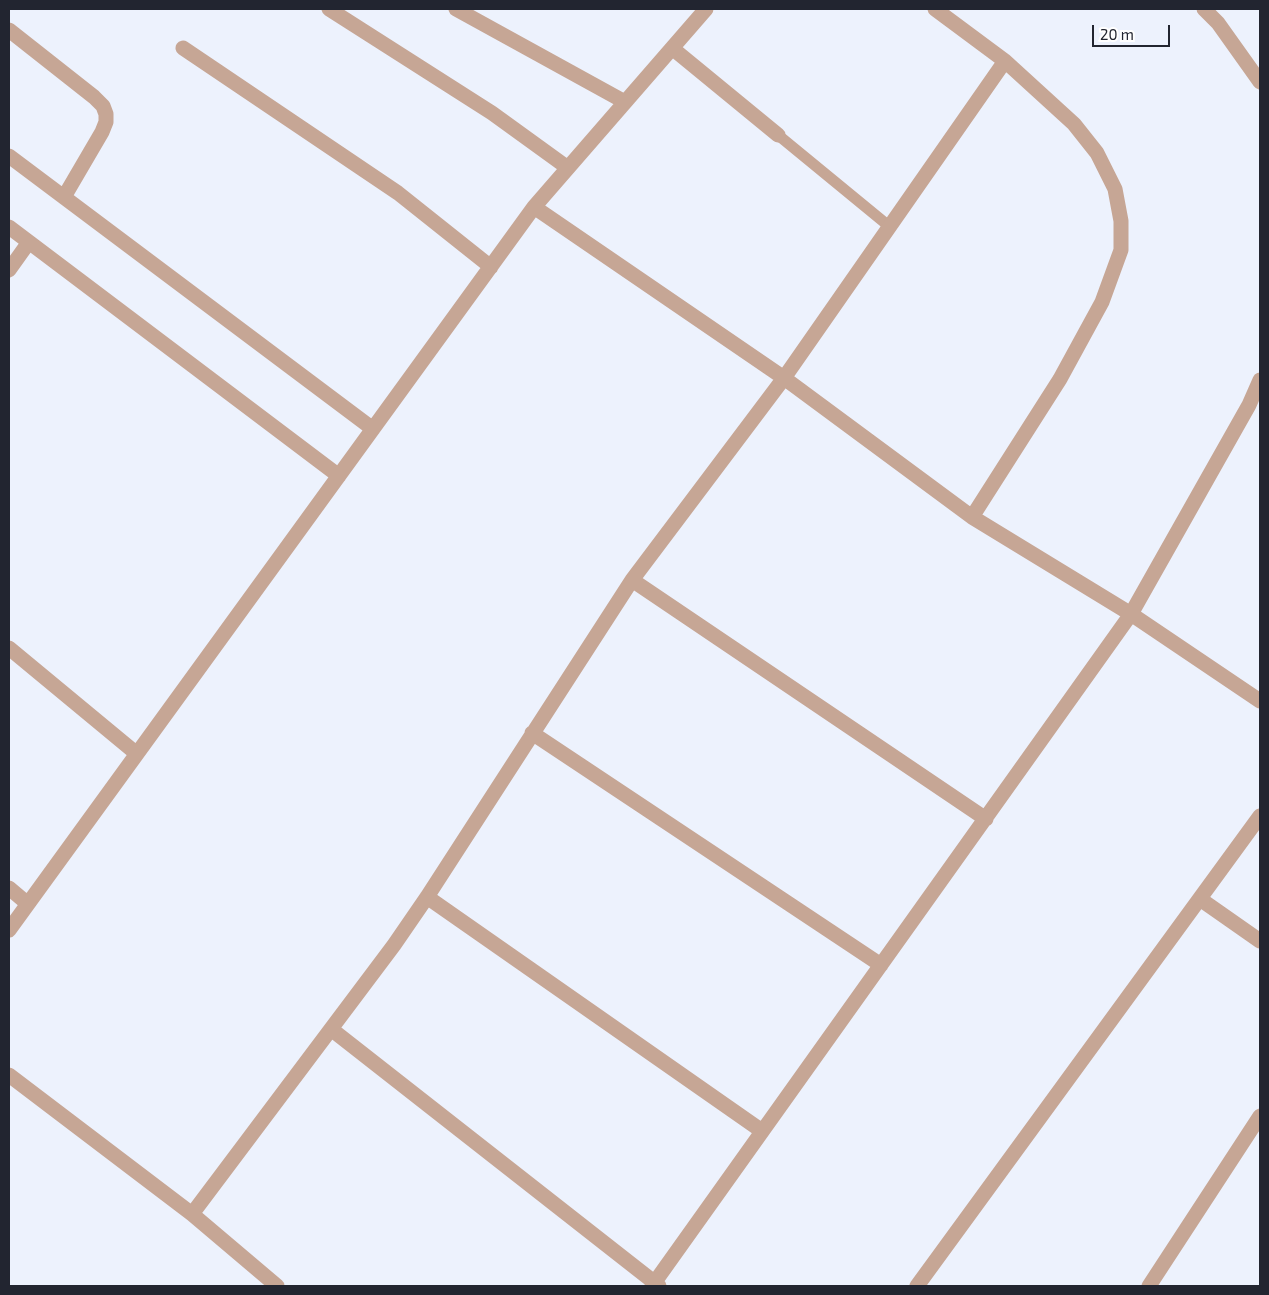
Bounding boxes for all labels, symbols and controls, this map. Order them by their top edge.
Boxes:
scale bar [1094,15,1172,47]
text: 20 m [1100,25,1134,43]

